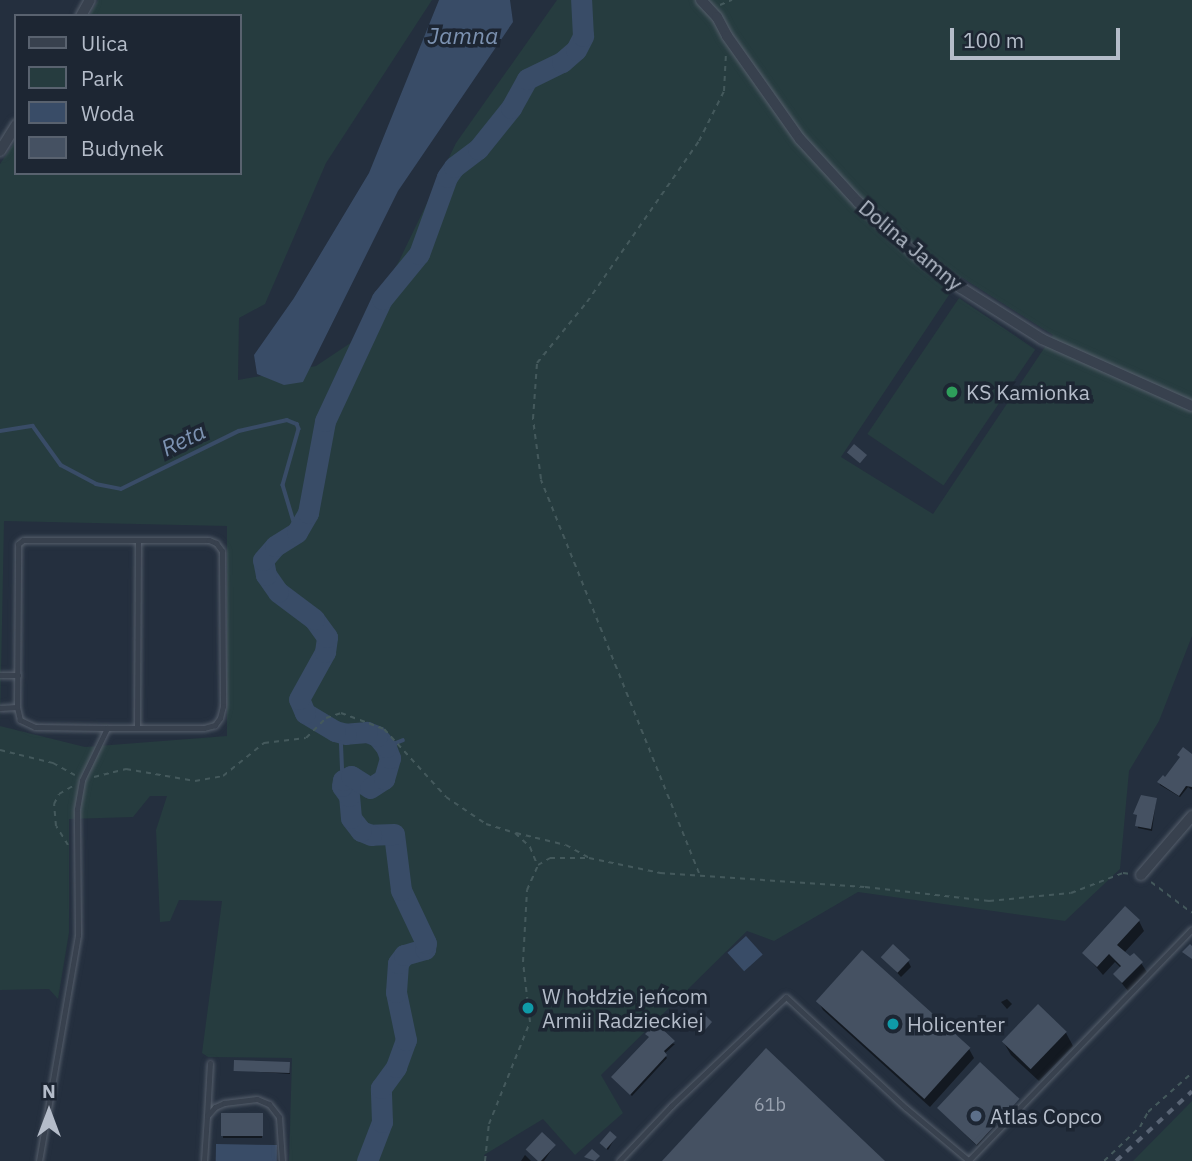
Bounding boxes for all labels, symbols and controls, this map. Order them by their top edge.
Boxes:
legend [14,14,242,175]
scale bar [954,14,1124,58]
water label: Jamna [428,21,498,49]
text: 100 m [963,26,1024,54]
text: Ulica [81,29,128,57]
text: Park [81,64,124,92]
text: Woda [81,99,135,127]
text: Budynek [81,134,164,162]
street label: Dolina Jamny [854,194,968,296]
place label: KS Kamionka [966,379,1090,405]
marker: KS Kamionka [944,384,960,400]
water label: Reta [156,416,210,462]
place label: W hołdzie jeńcom Armii Radzieckiej [542,983,708,1033]
marker: W hołdzie jeńcom Armii Radzieckiej [520,1000,536,1016]
place label: Holicenter [907,1011,1005,1037]
marker: Holicenter [885,1016,901,1032]
north arrow [14,1077,84,1147]
text: N [42,1079,56,1103]
house number: 61b [754,1094,786,1116]
place label: Atlas Copco [990,1103,1102,1129]
marker: Atlas Copco [968,1108,984,1124]

